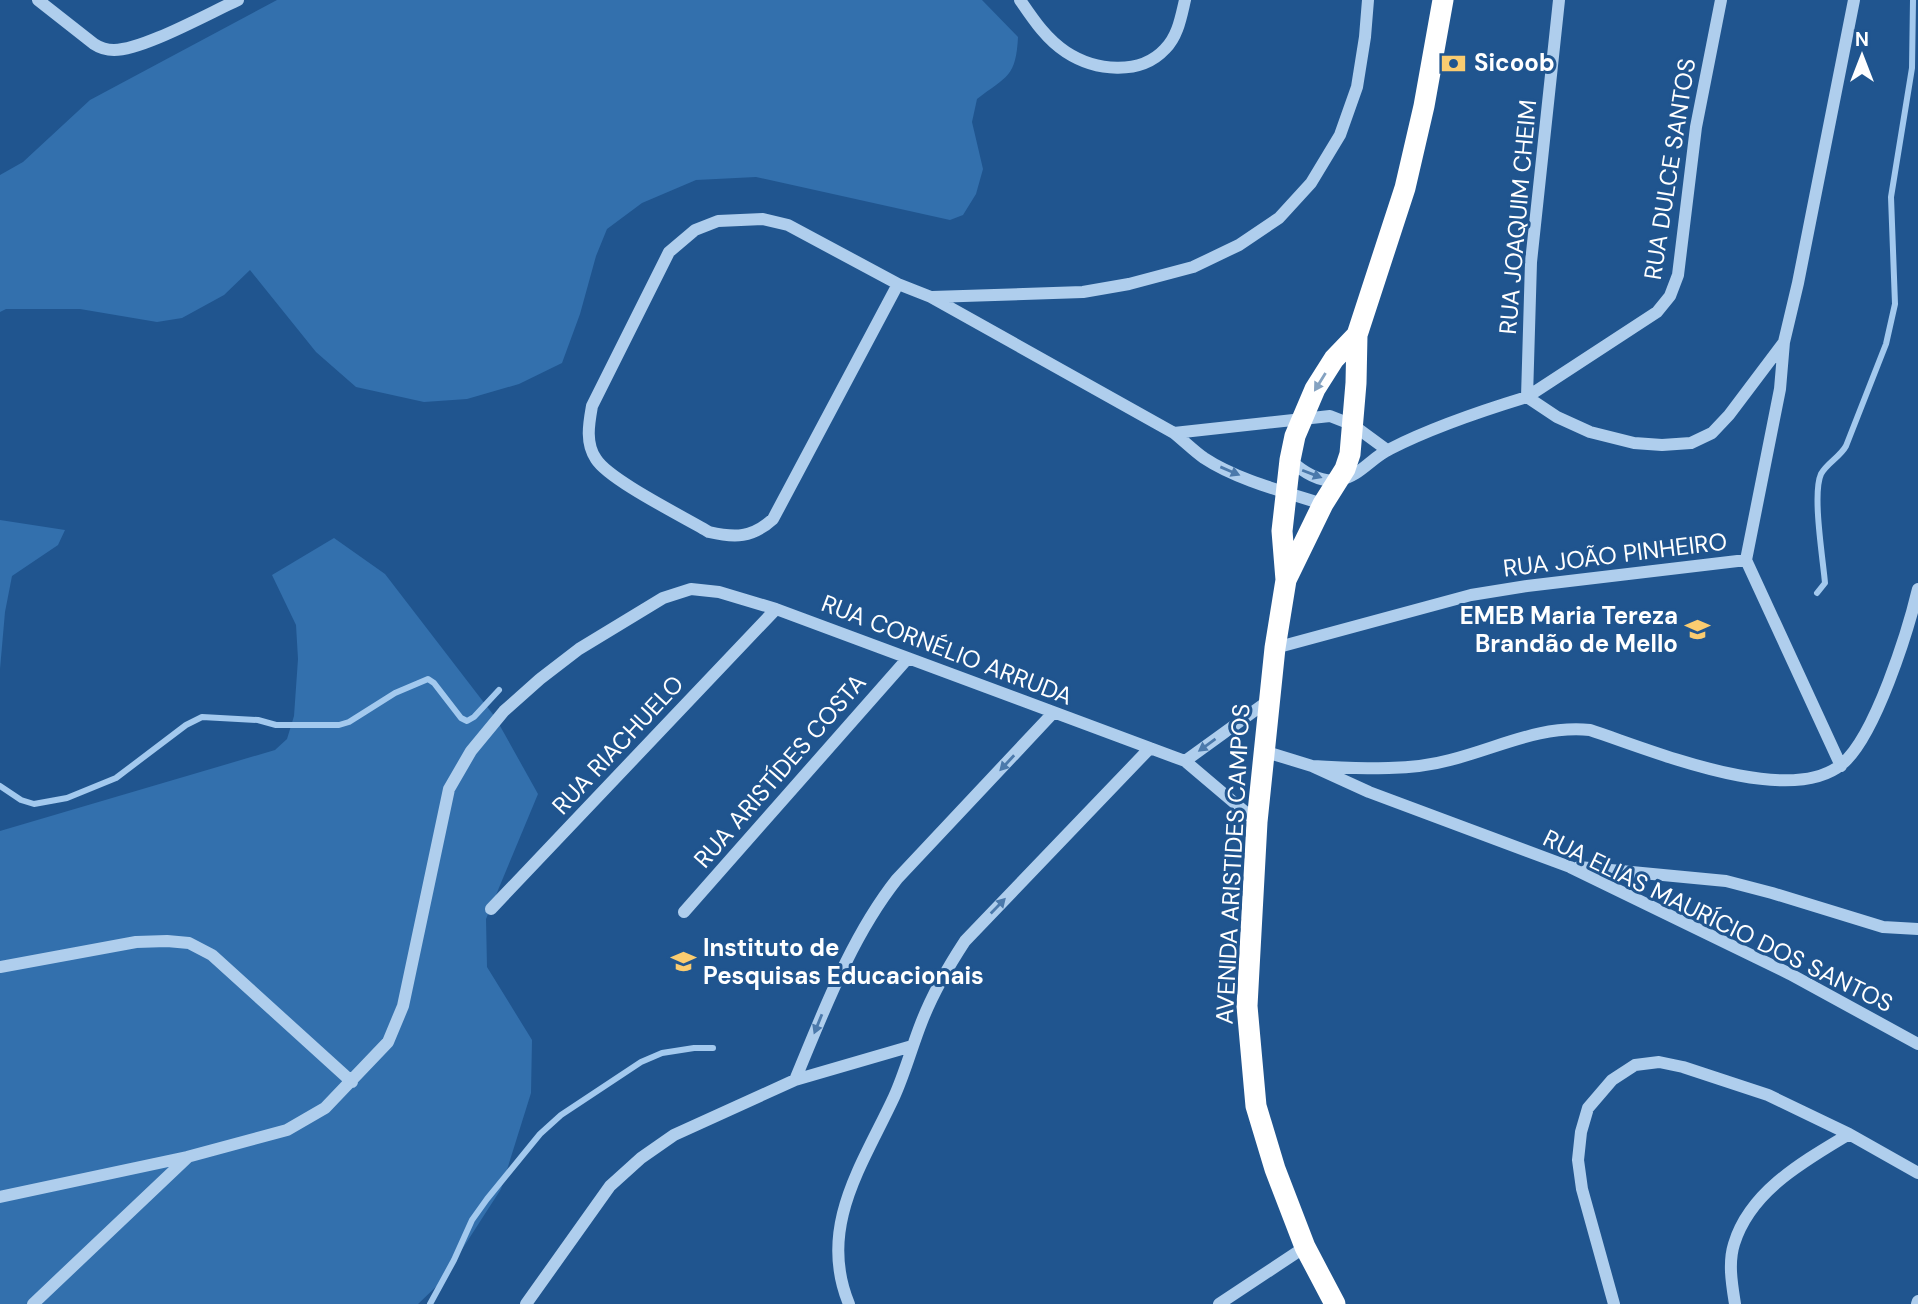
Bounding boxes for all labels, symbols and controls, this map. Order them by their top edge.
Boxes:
north arrow [1827,21,1897,91]
text: N [1855,27,1869,52]
place label: Sicoob [1474,47,1555,78]
bank icon: Sicoob [1440,49,1468,77]
street label: RUA DULCE SANTOS [1637,56,1702,282]
street label: RUA JOAQUIM CHEIM [1492,98,1543,336]
one-way arrow [1313,372,1326,391]
one-way arrow [1220,465,1241,476]
one-way arrow [1302,469,1323,480]
street label: RUA JOÃO PINHEIRO [1501,525,1729,584]
street label: RUA CORNÉLIO ARRUDA [817,587,1077,712]
place label: EMEB Maria Tereza Brandão de Mello [1460,600,1678,659]
school or university icon: EMEB Maria Tereza Brandão de Mello [1684,616,1712,644]
street label: RUA ARISTÍDES COSTA [687,667,872,874]
street label: RUA RIACHUELO [545,669,690,821]
street label: AVENIDA ARISTIDES CAMPOS [1209,703,1256,1025]
one-way arrow [1198,738,1216,752]
one-way arrow [999,754,1015,771]
street label: RUA ELIAS MAURÍCIO DOS SANTOS [1538,822,1898,1019]
one-way arrow [990,897,1007,914]
place label: Instituto de Pesquisas Educacionais [703,932,984,991]
school or university icon: Instituto de Pesquisas Educacionais [669,948,697,976]
one-way arrow [812,1014,823,1035]

